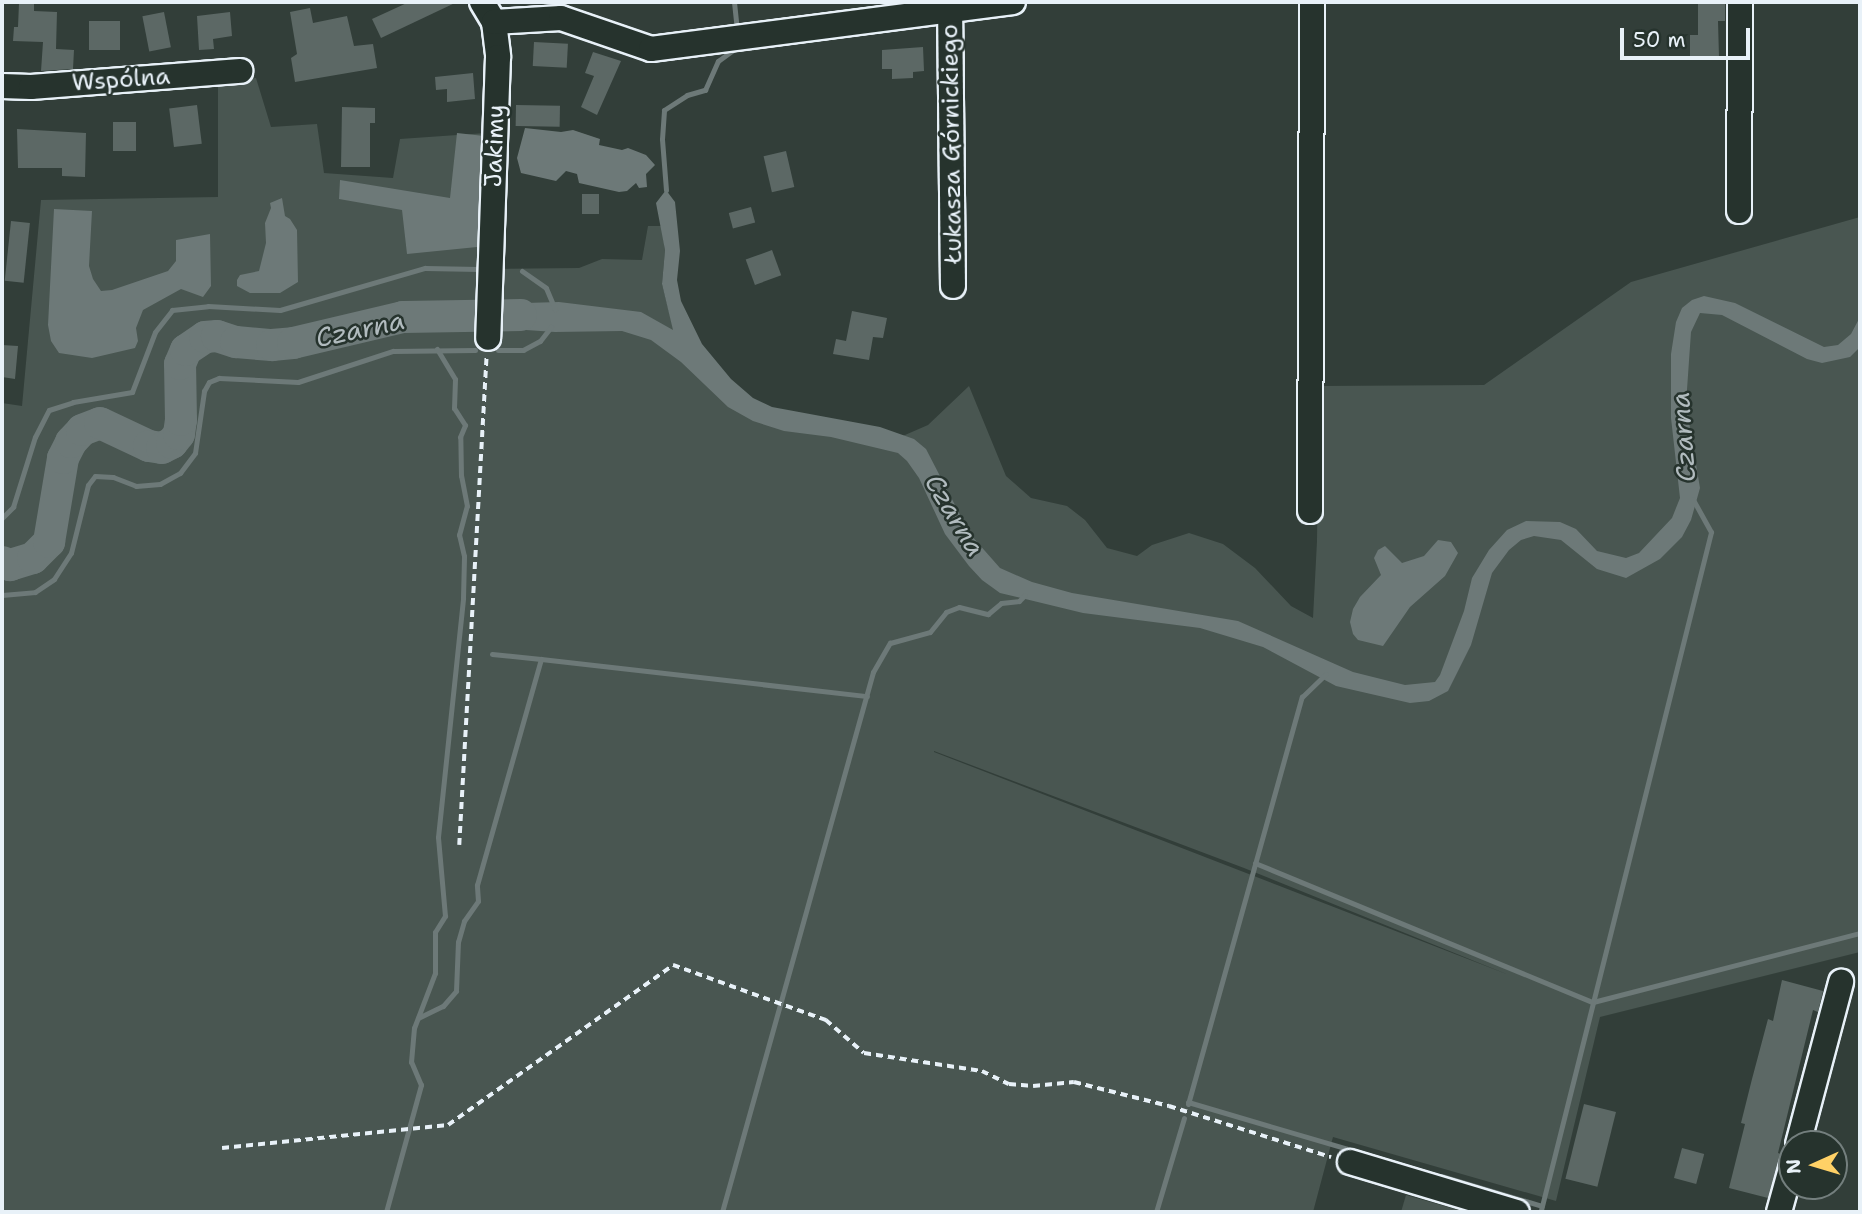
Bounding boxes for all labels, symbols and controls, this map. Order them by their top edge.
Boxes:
scale bar [1624,14,1754,58]
street label: Łukasza Górnickiego [936,24,968,264]
text: 50 m [1633,26,1686,54]
street label: Wspólna [71,62,171,98]
street label: Jakimy [479,104,511,188]
water label: Czarna [313,304,407,354]
water label: Czarna [1664,391,1702,483]
water label: Czarna [918,468,992,562]
north arrow [1778,1130,1848,1200]
text: N [1781,1158,1807,1175]

